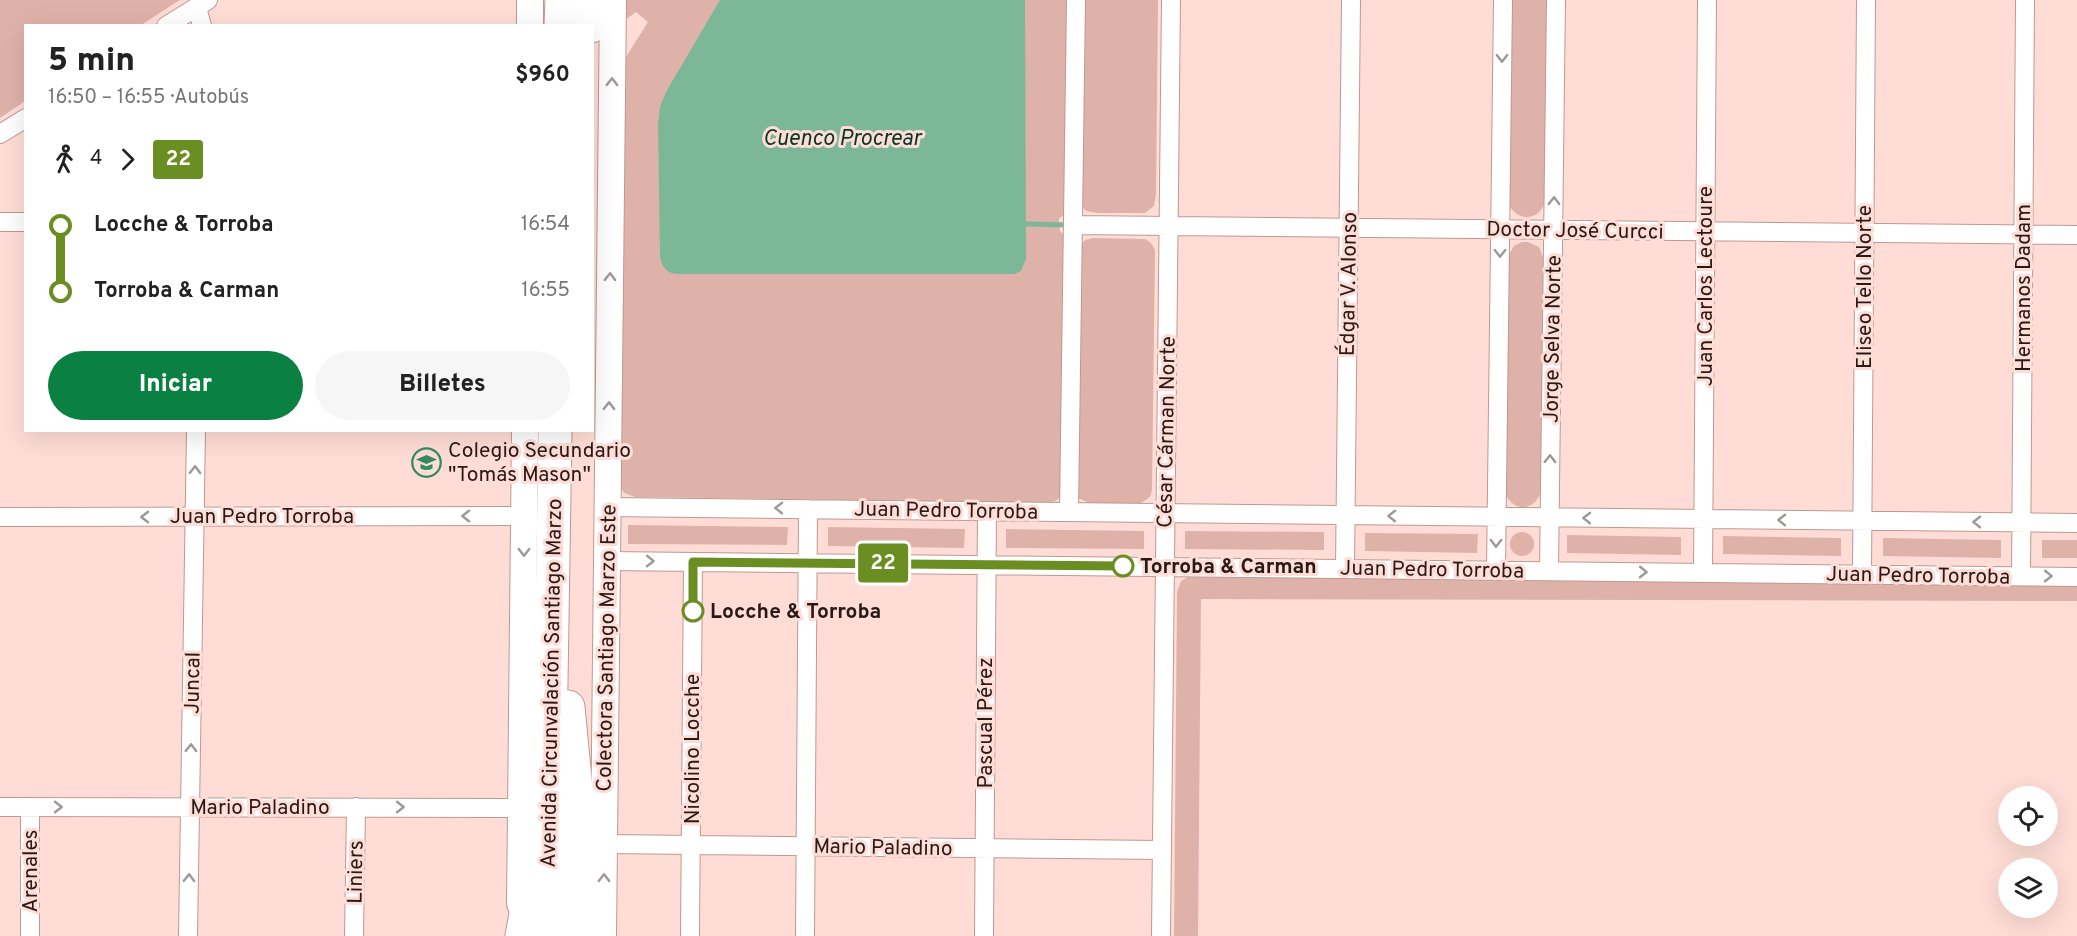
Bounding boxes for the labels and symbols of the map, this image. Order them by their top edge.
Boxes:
one-way arrow [1496,54,1508,63]
one-way arrow [606,77,618,86]
water label: Cuenco Procrear [763,126,923,153]
street label: Juan Carlos Lectoure [1693,186,1720,386]
one-way arrow [1548,196,1560,205]
street label: Hermanos Dadam [2011,204,2038,372]
street label: Eliseo Tello Norte [1852,205,1879,369]
street label: Édgar V. Alonso [1334,212,1364,356]
street label: Doctor José Curcci [1486,216,1664,247]
one-way arrow [1493,249,1506,258]
street label: Jorge Selva Norte [1539,255,1568,423]
one-way arrow [604,272,616,281]
street label: César Cárman Norte [1152,336,1183,528]
one-way arrow [602,402,615,411]
place label: Colegio Secundario "Tomás Mason" [448,438,631,489]
school or university icon: Colegio Secundario "Tomás Mason" [411,446,443,478]
one-way arrow [1544,454,1557,463]
one-way arrow [189,465,201,474]
street label: Juan Pedro Torroba [854,496,1038,527]
street label: Avenida Circunvalación Santiago Marzo [536,498,569,868]
one-way arrow [775,502,784,515]
street label: Juan Pedro Torroba [170,504,354,531]
street label: Colectora Santiago Marzo Este [591,504,624,792]
one-way arrow [1387,509,1396,522]
one-way arrow [461,510,470,522]
one-way arrow [140,511,149,523]
one-way arrow [1582,512,1591,524]
one-way arrow [1777,514,1786,526]
one-way arrow [1972,516,1981,528]
one-way arrow [1490,539,1502,548]
line badge: 22 [856,544,910,582]
one-way arrow [518,547,530,556]
place label: Torroba & Carman [1140,554,1317,581]
one-way arrow [646,555,655,567]
marker: Torroba & Carman [1112,555,1134,577]
street label: Juan Pedro Torroba [1340,555,1524,586]
street label: Juan Pedro Torroba [1826,561,2010,592]
one-way arrow [1639,565,1648,578]
one-way arrow [2044,570,2053,582]
place label: Locche & Torroba [710,599,881,626]
marker: Locche & Torroba [682,600,704,622]
street label: Juncal [179,652,208,714]
street label: Pascual Pérez [973,657,1000,789]
street label: Nicolino Locche [680,674,707,824]
one-way arrow [184,744,197,753]
street label: Mario Paladino [190,795,330,822]
one-way arrow [54,801,63,813]
one-way arrow [396,801,405,813]
street label: Arenales [18,830,45,912]
street label: Mario Paladino [813,834,953,863]
street label: Liniers [342,840,371,904]
one-way arrow [183,873,195,882]
one-way arrow [598,873,610,882]

